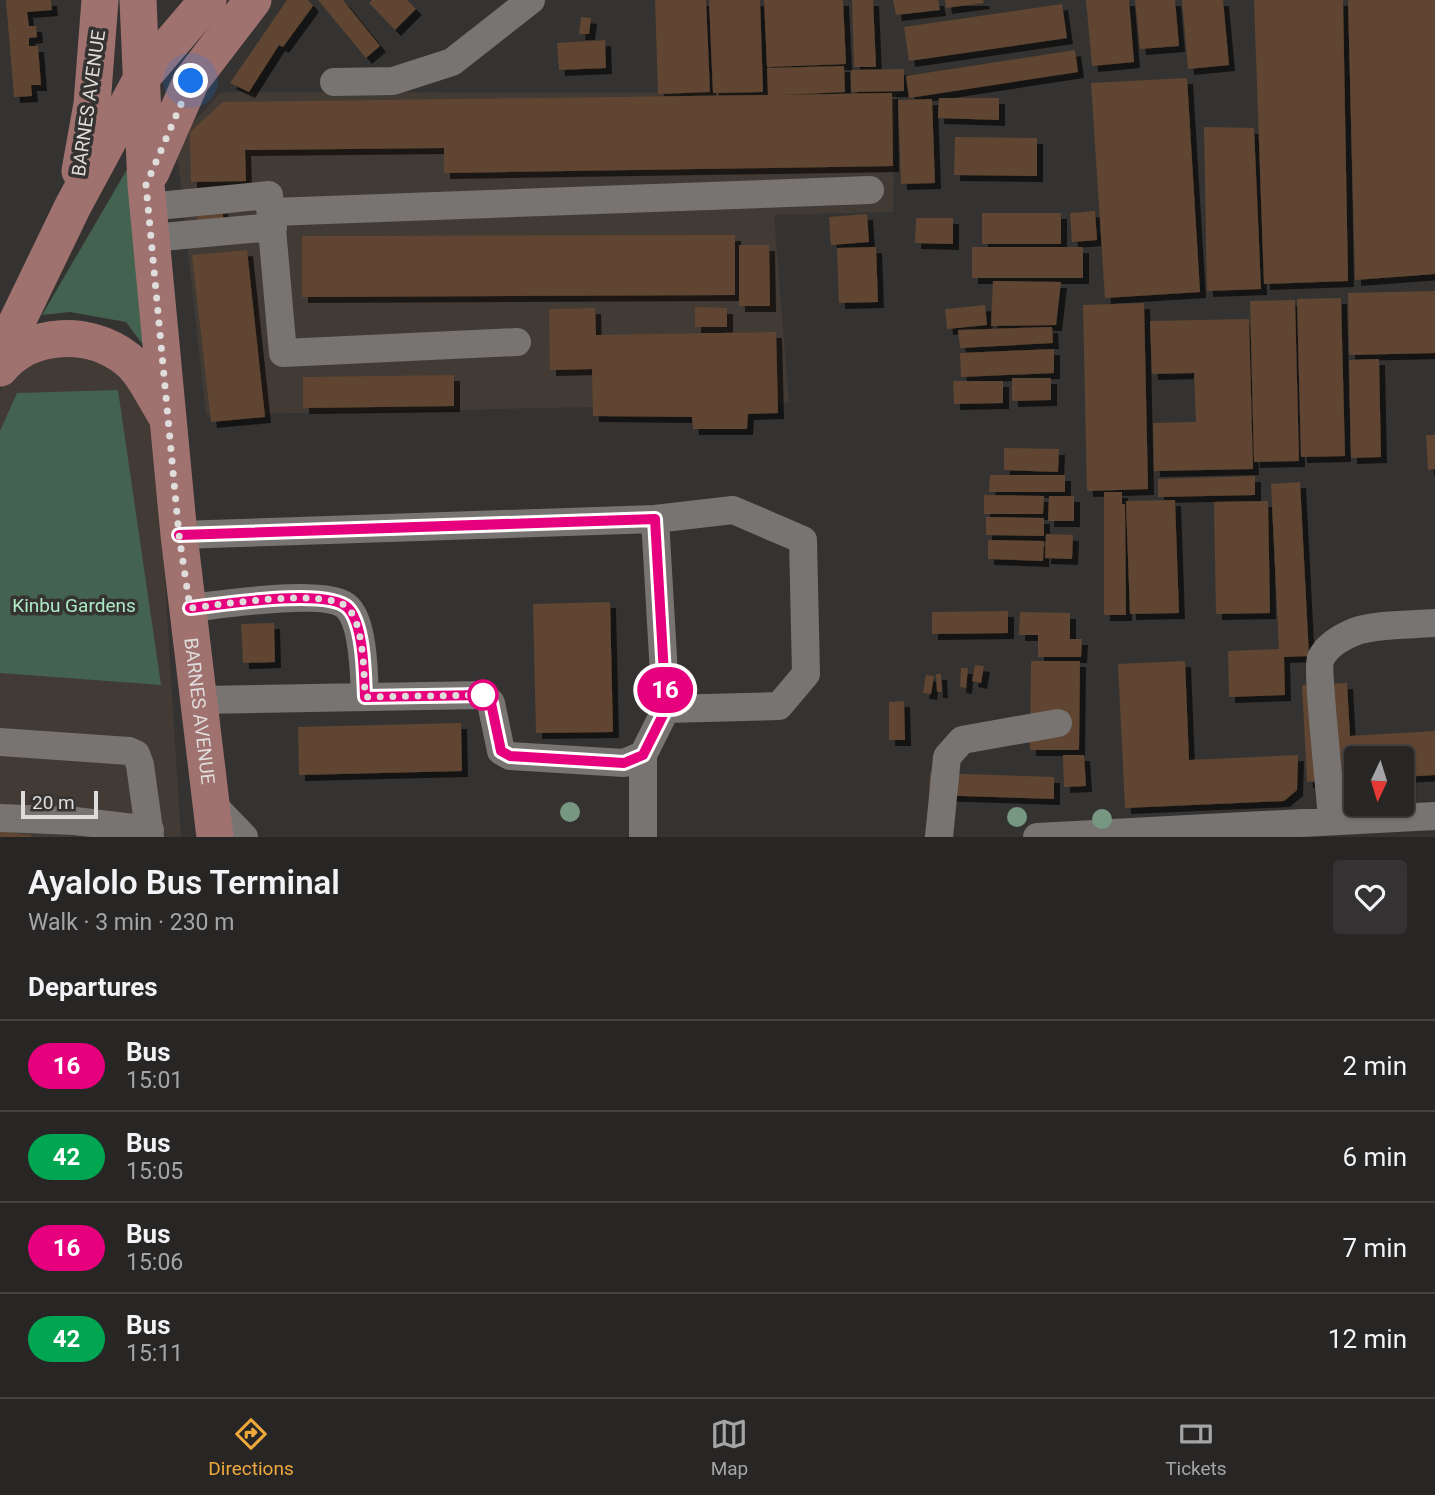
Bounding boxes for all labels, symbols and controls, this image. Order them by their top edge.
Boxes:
street label: BARNES AVENUE [67,28,110,178]
your location [173,63,208,98]
park label: Kinbu Gardens [12,594,136,617]
street label: BARNES AVENUE [179,636,220,786]
line badge: 16 [634,667,696,713]
text: 16 [651,676,679,704]
unlabelled marker [468,680,498,710]
north arrow [1344,746,1414,816]
map controls [1344,746,1414,816]
scale bar [21,788,98,820]
text: 20 m [32,791,75,814]
button: heart [1333,860,1407,934]
text: Ayalolo Bus Terminal [28,863,340,902]
text: Walk · 3 min · 230 m [28,909,234,936]
text: Departures [28,972,158,1002]
text: Bus [126,1037,171,1067]
text: 2 min [1342,1051,1407,1081]
text: 16 [53,1052,80,1080]
text: 15:01 [126,1067,183,1094]
text: Bus [126,1128,171,1158]
text: 6 min [1342,1142,1407,1172]
text: 42 [53,1143,80,1171]
text: 15:05 [126,1158,183,1185]
text: Bus [126,1219,171,1249]
text: 7 min [1342,1233,1407,1263]
text: 16 [53,1234,80,1262]
text: 15:06 [126,1249,183,1276]
text: Bus [126,1310,171,1340]
text: 12 min [1328,1324,1407,1354]
text: 42 [53,1325,80,1353]
text: 15:11 [126,1340,183,1367]
tab: Directions [208,1415,294,1480]
tab: Map [710,1415,748,1480]
tab: Tickets [1165,1415,1227,1480]

